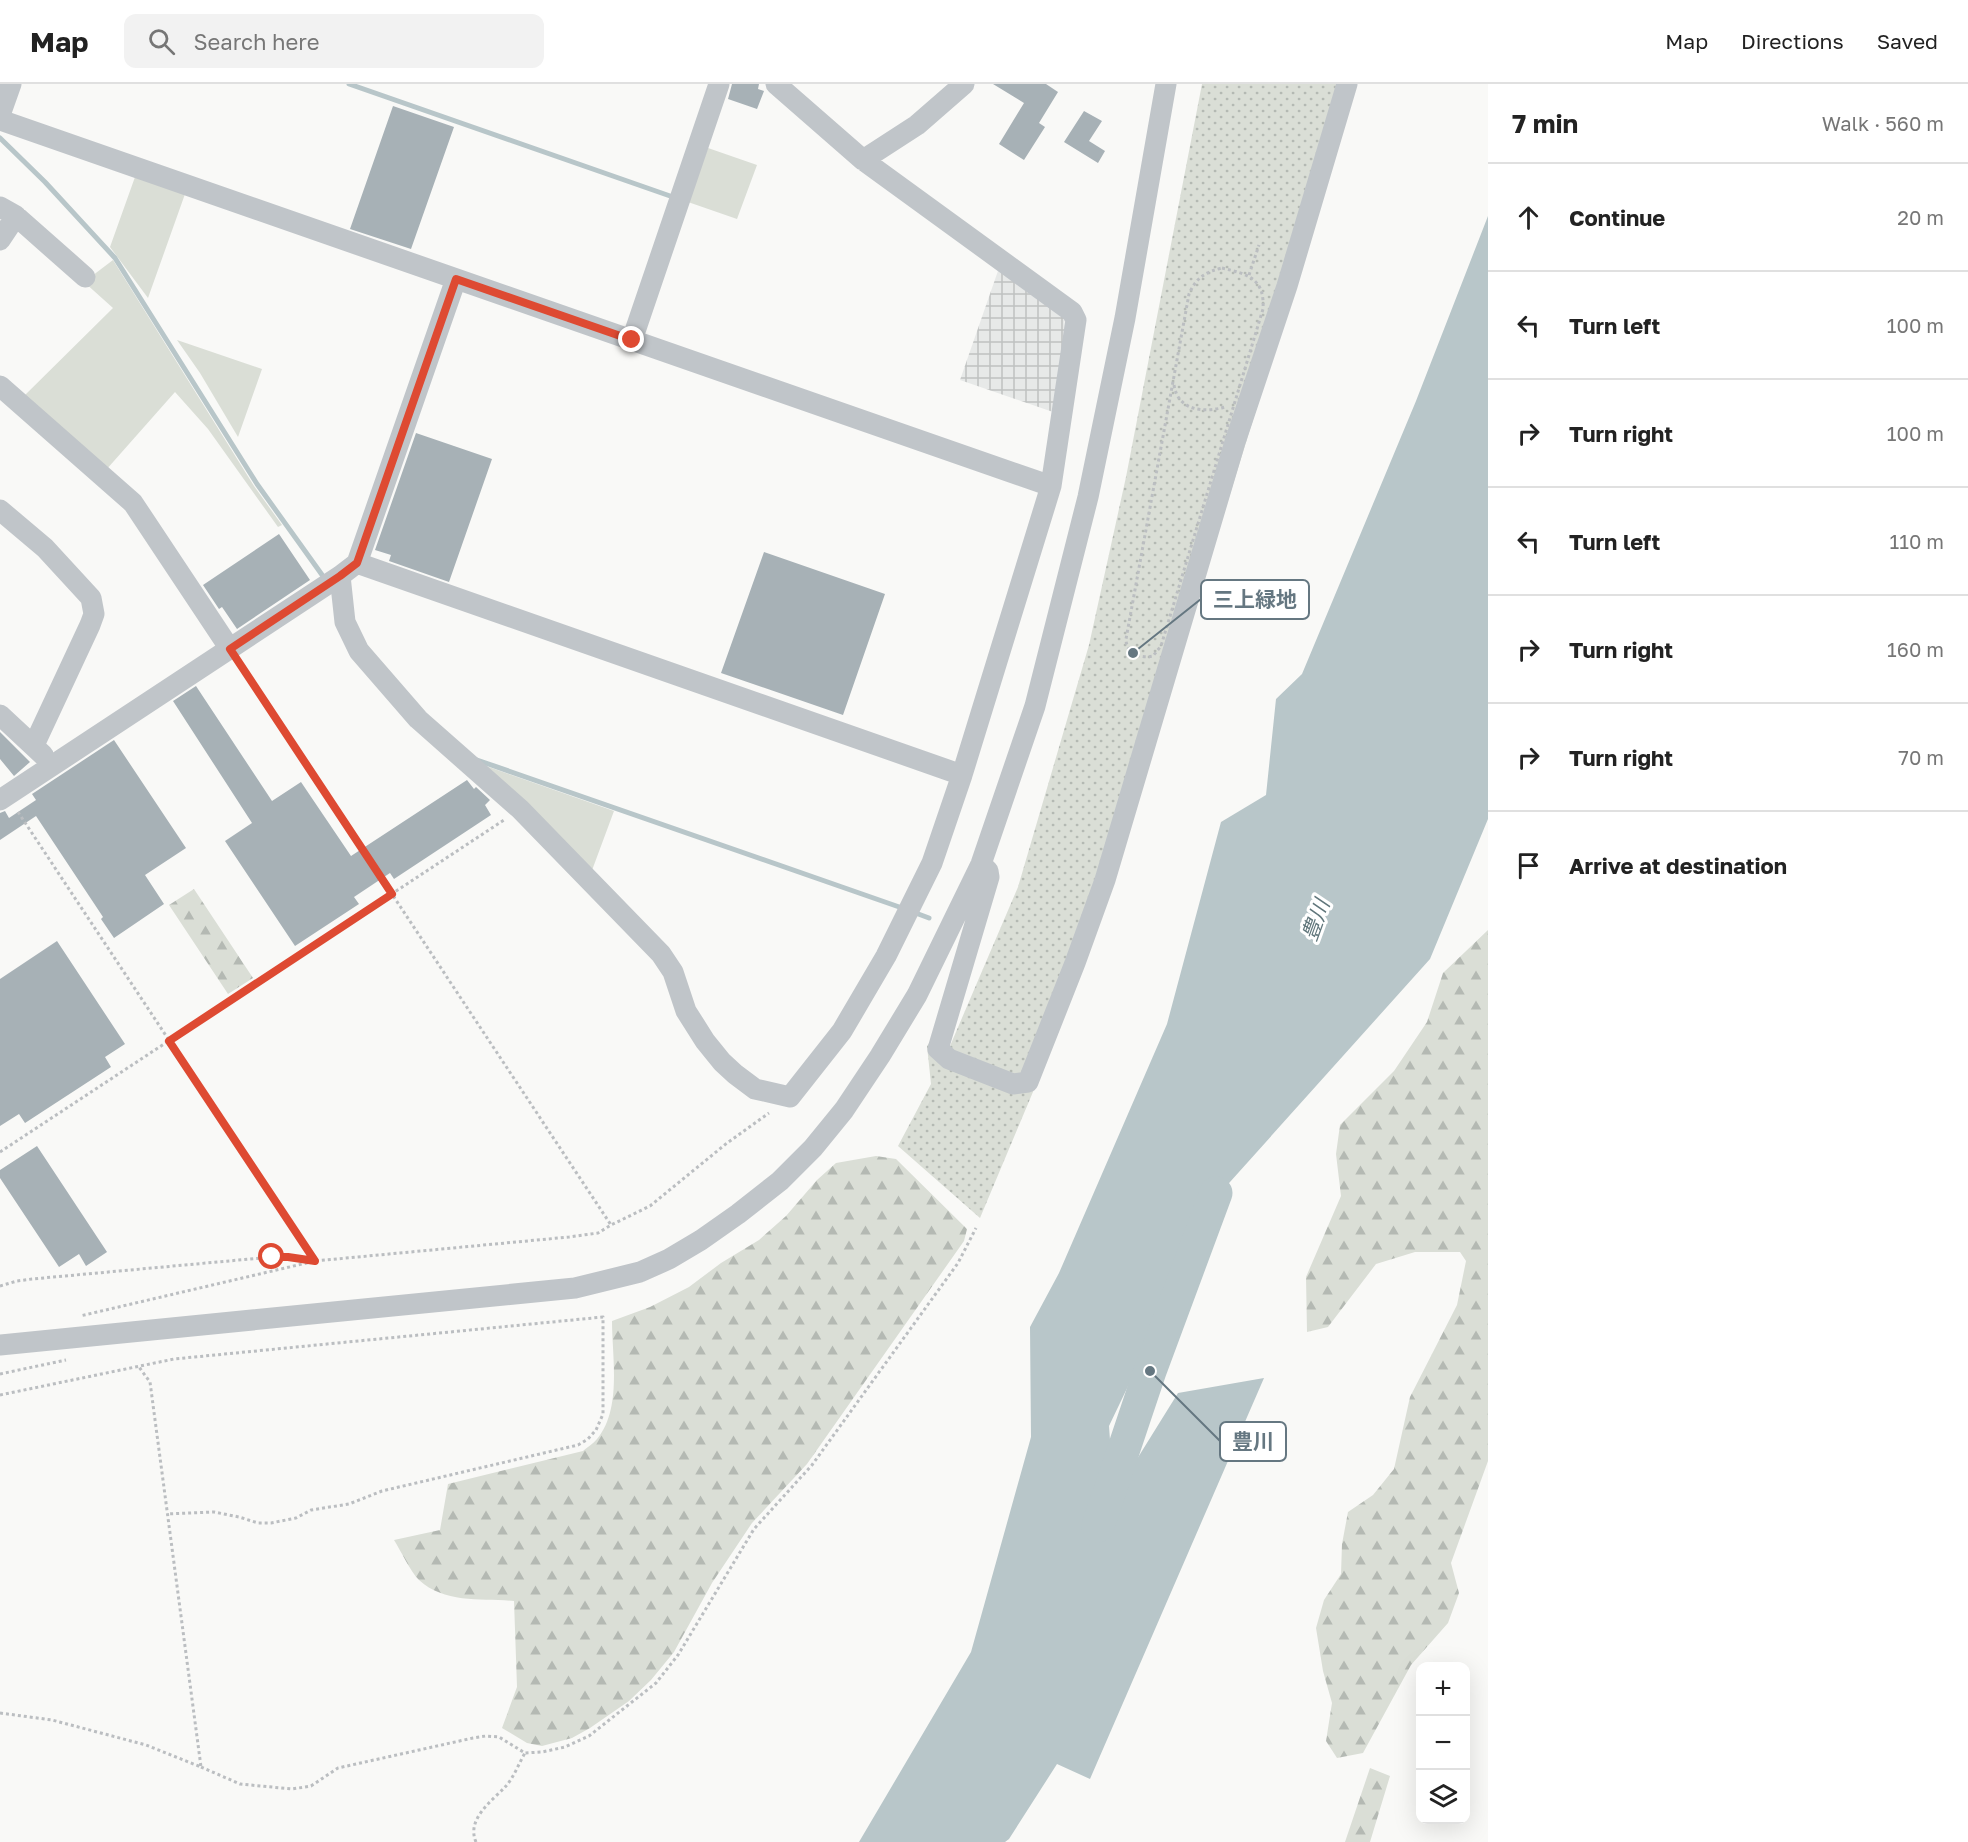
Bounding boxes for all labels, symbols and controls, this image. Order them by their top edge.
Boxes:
search box [124,14,544,68]
text: Map [30,25,88,58]
icon: search [145,25,178,58]
text: Search here [193,28,319,55]
text: Map [1665,28,1708,54]
text: Directions [1741,28,1844,54]
text: Saved [1877,28,1938,54]
text: 7 min [1512,108,1578,139]
text: Walk · 560 m [1822,111,1944,135]
icon: ahead [1512,201,1545,234]
text: Continue [1569,204,1665,231]
text: 20 m [1897,205,1944,229]
icon: left [1512,309,1545,342]
text: Turn left [1569,312,1660,339]
text: 100 m [1887,313,1944,337]
route end [618,326,644,352]
icon: right [1512,417,1545,450]
text: Turn right [1569,420,1673,447]
text: 100 m [1887,421,1944,445]
icon: left [1512,525,1545,558]
text: Turn left [1569,528,1660,555]
text: 110 m [1890,529,1944,553]
callout: 三上緑地 [1201,580,1309,619]
text: 三上緑地 [1213,586,1297,612]
icon: right [1512,633,1545,666]
text: Turn right [1569,636,1673,663]
text: 160 m [1887,637,1944,661]
icon: right [1512,741,1545,774]
text: Turn right [1569,744,1673,771]
text: 70 m [1898,745,1944,769]
icon: arrive [1512,849,1545,882]
text: Arrive at destination [1569,852,1787,879]
water label: 豊川 [1296,894,1335,944]
route start [258,1243,284,1269]
callout: 豊川 [1220,1422,1286,1461]
text: 豊川 [1232,1428,1274,1454]
map controls [1416,1662,1470,1824]
button: + [1416,1662,1470,1716]
button: − [1416,1716,1470,1770]
button: layers [1416,1770,1470,1824]

